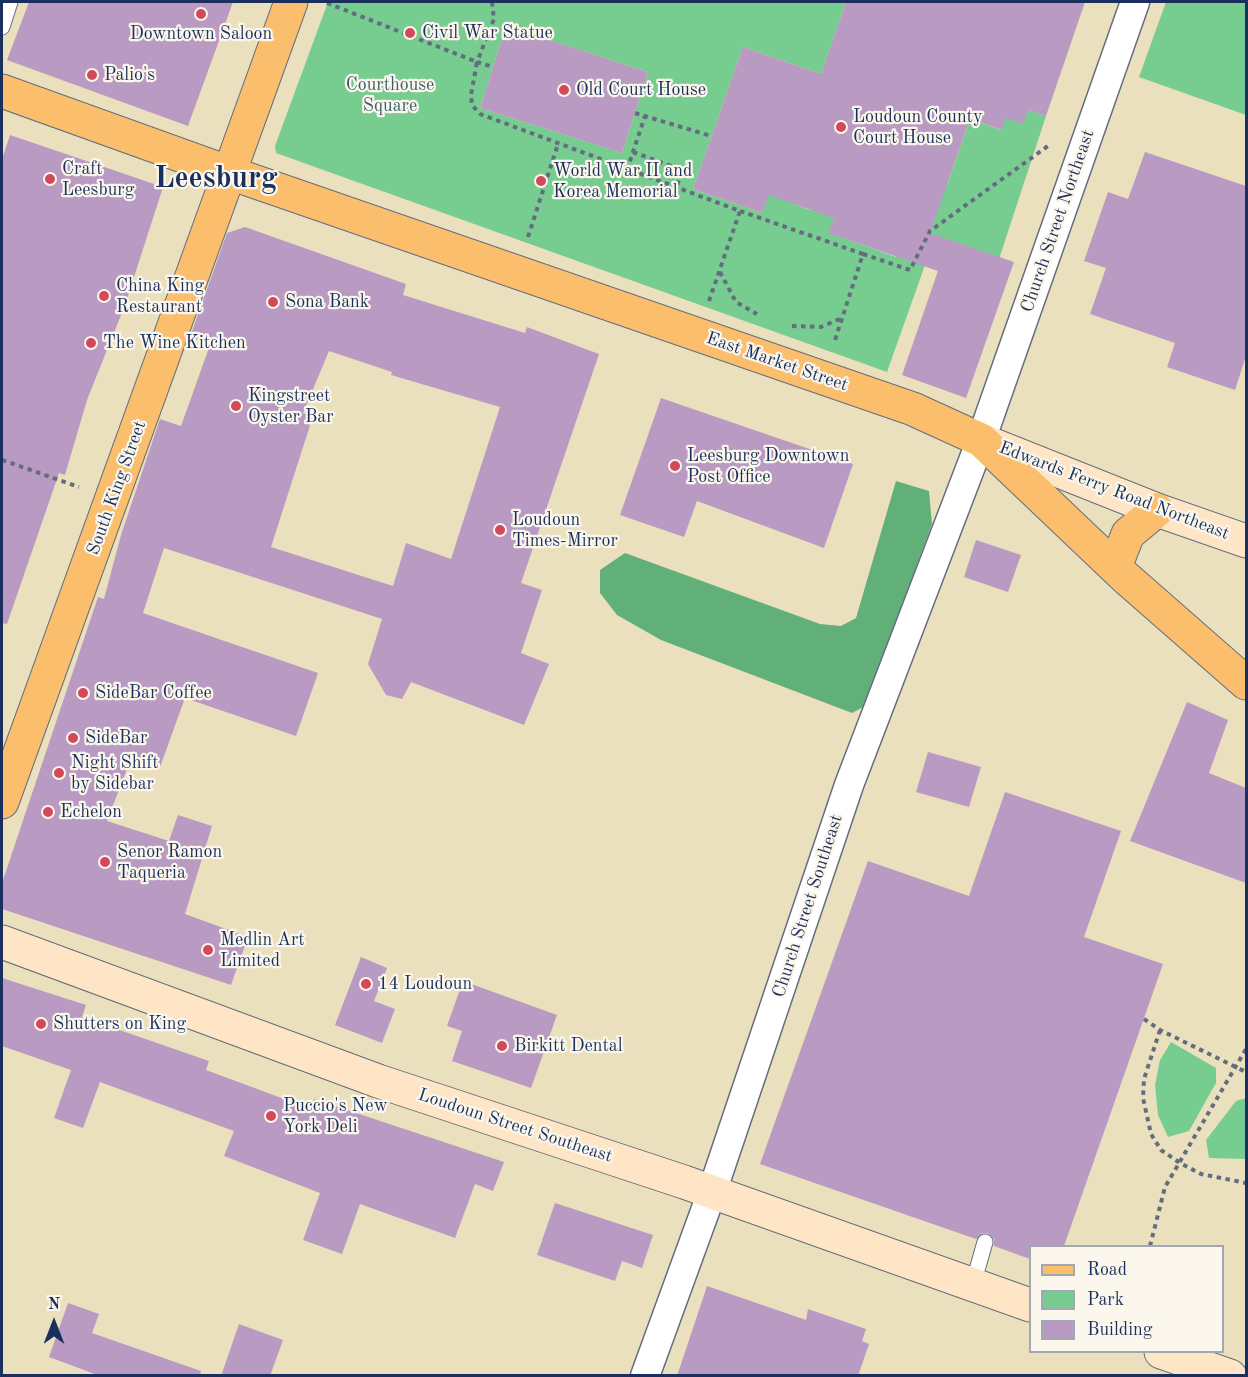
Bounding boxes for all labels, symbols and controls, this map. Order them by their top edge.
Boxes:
marker: Downtown Saloon [194,7,208,21]
place label: Civil War Statue [422,22,553,44]
place label: Downtown Saloon [130,23,272,45]
marker: Civil War Statue [403,26,417,40]
place label: Palio's [104,64,155,86]
marker: Palio's [85,68,99,82]
park label: Courthouse Square [346,74,434,116]
place label: Old Court House [576,79,706,101]
marker: Old Court House [557,83,571,97]
place label: Loudoun County Court House [853,106,982,148]
marker: Loudoun County Court House [834,120,848,134]
street label: Church Street Northeast [1017,127,1099,315]
place label: Craft Leesburg [62,158,134,201]
place label: World War II and Korea Memorial [553,160,692,202]
district label: Leesburg [154,161,278,197]
marker: Craft Leesburg [43,172,57,186]
marker: World War II and Korea Memorial [534,174,548,188]
place label: China King Restaurant [116,275,204,318]
marker: China King Restaurant [97,289,111,303]
place label: Sona Bank [285,291,369,313]
marker: Sona Bank [266,295,280,309]
street label: East Market Street [703,328,851,396]
place label: The Wine Kitchen [103,332,246,354]
marker: The Wine Kitchen [84,336,98,350]
place label: Kingstreet Oyster Bar [248,385,334,428]
marker: Kingstreet Oyster Bar [229,399,243,413]
street label: South King Street [83,418,151,558]
street label: Edwards Ferry Road Northeast [996,437,1232,545]
place label: Leesburg Downtown Post Office [687,445,849,488]
marker: Leesburg Downtown Post Office [668,459,682,473]
place label: Loudoun Times-Mirror [512,509,618,552]
marker: Loudoun Times-Mirror [493,523,507,537]
place label: SideBar Coffee [95,682,212,704]
marker: SideBar Coffee [76,686,90,700]
place label: SideBar [85,727,147,749]
marker: SideBar [66,731,80,745]
place label: Night Shift by Sidebar [71,752,159,795]
marker: Night Shift by Sidebar [52,766,66,780]
place label: Echelon [60,801,122,823]
marker: Echelon [41,805,55,819]
street label: Church Street Southeast [768,812,848,1000]
place label: Senor Ramon Taqueria [117,841,222,884]
marker: Senor Ramon Taqueria [98,855,112,869]
place label: Medlin Art Limited [220,929,305,972]
marker: Medlin Art Limited [201,943,215,957]
place label: 14 Loudoun [378,973,472,995]
marker: 14 Loudoun [359,977,373,991]
place label: Shutters on King [53,1013,186,1035]
marker: Shutters on King [34,1017,48,1031]
place label: Birkitt Dental [514,1035,623,1057]
marker: Birkitt Dental [495,1039,509,1053]
street label: Loudoun Street Southeast [415,1084,615,1168]
place label: Puccio's New York Deli [283,1095,388,1138]
marker: Puccio's New York Deli [264,1109,278,1123]
legend [1029,1245,1224,1353]
text: Road [1087,1261,1127,1279]
text: Park [1087,1291,1124,1309]
north arrow [24,1293,84,1353]
text: N [48,1297,60,1313]
text: Building [1087,1321,1152,1339]

